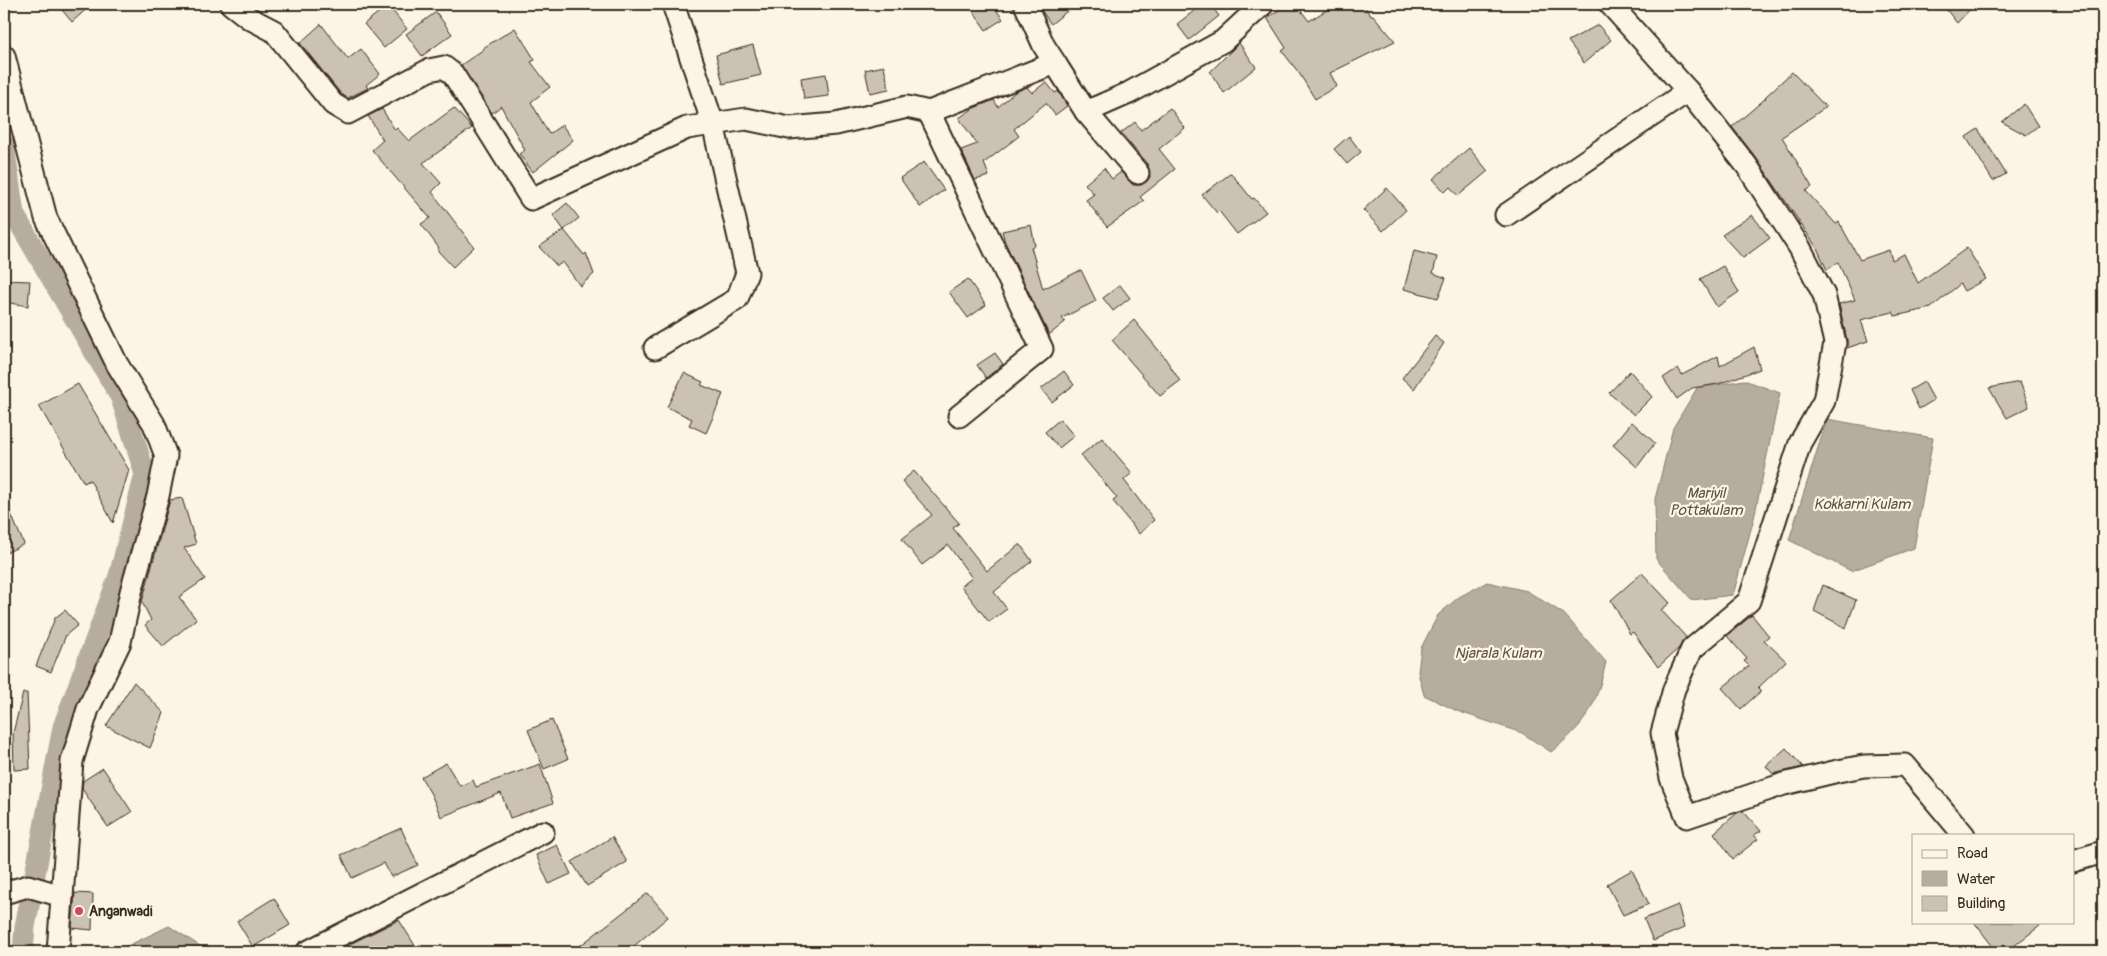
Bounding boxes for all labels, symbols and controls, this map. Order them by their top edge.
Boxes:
water label: Mariyil Pottakulam [1669,484,1744,520]
water label: Kokkarni Kulam [1814,495,1912,514]
water label: Njarala Kulam [1454,644,1543,663]
legend [1912,834,2074,924]
text: Road [1957,844,1988,863]
text: Water [1957,870,1996,889]
text: Building [1957,894,2005,913]
place label: Anganwadi [89,903,153,920]
marker: Anganwadi [73,905,85,917]

